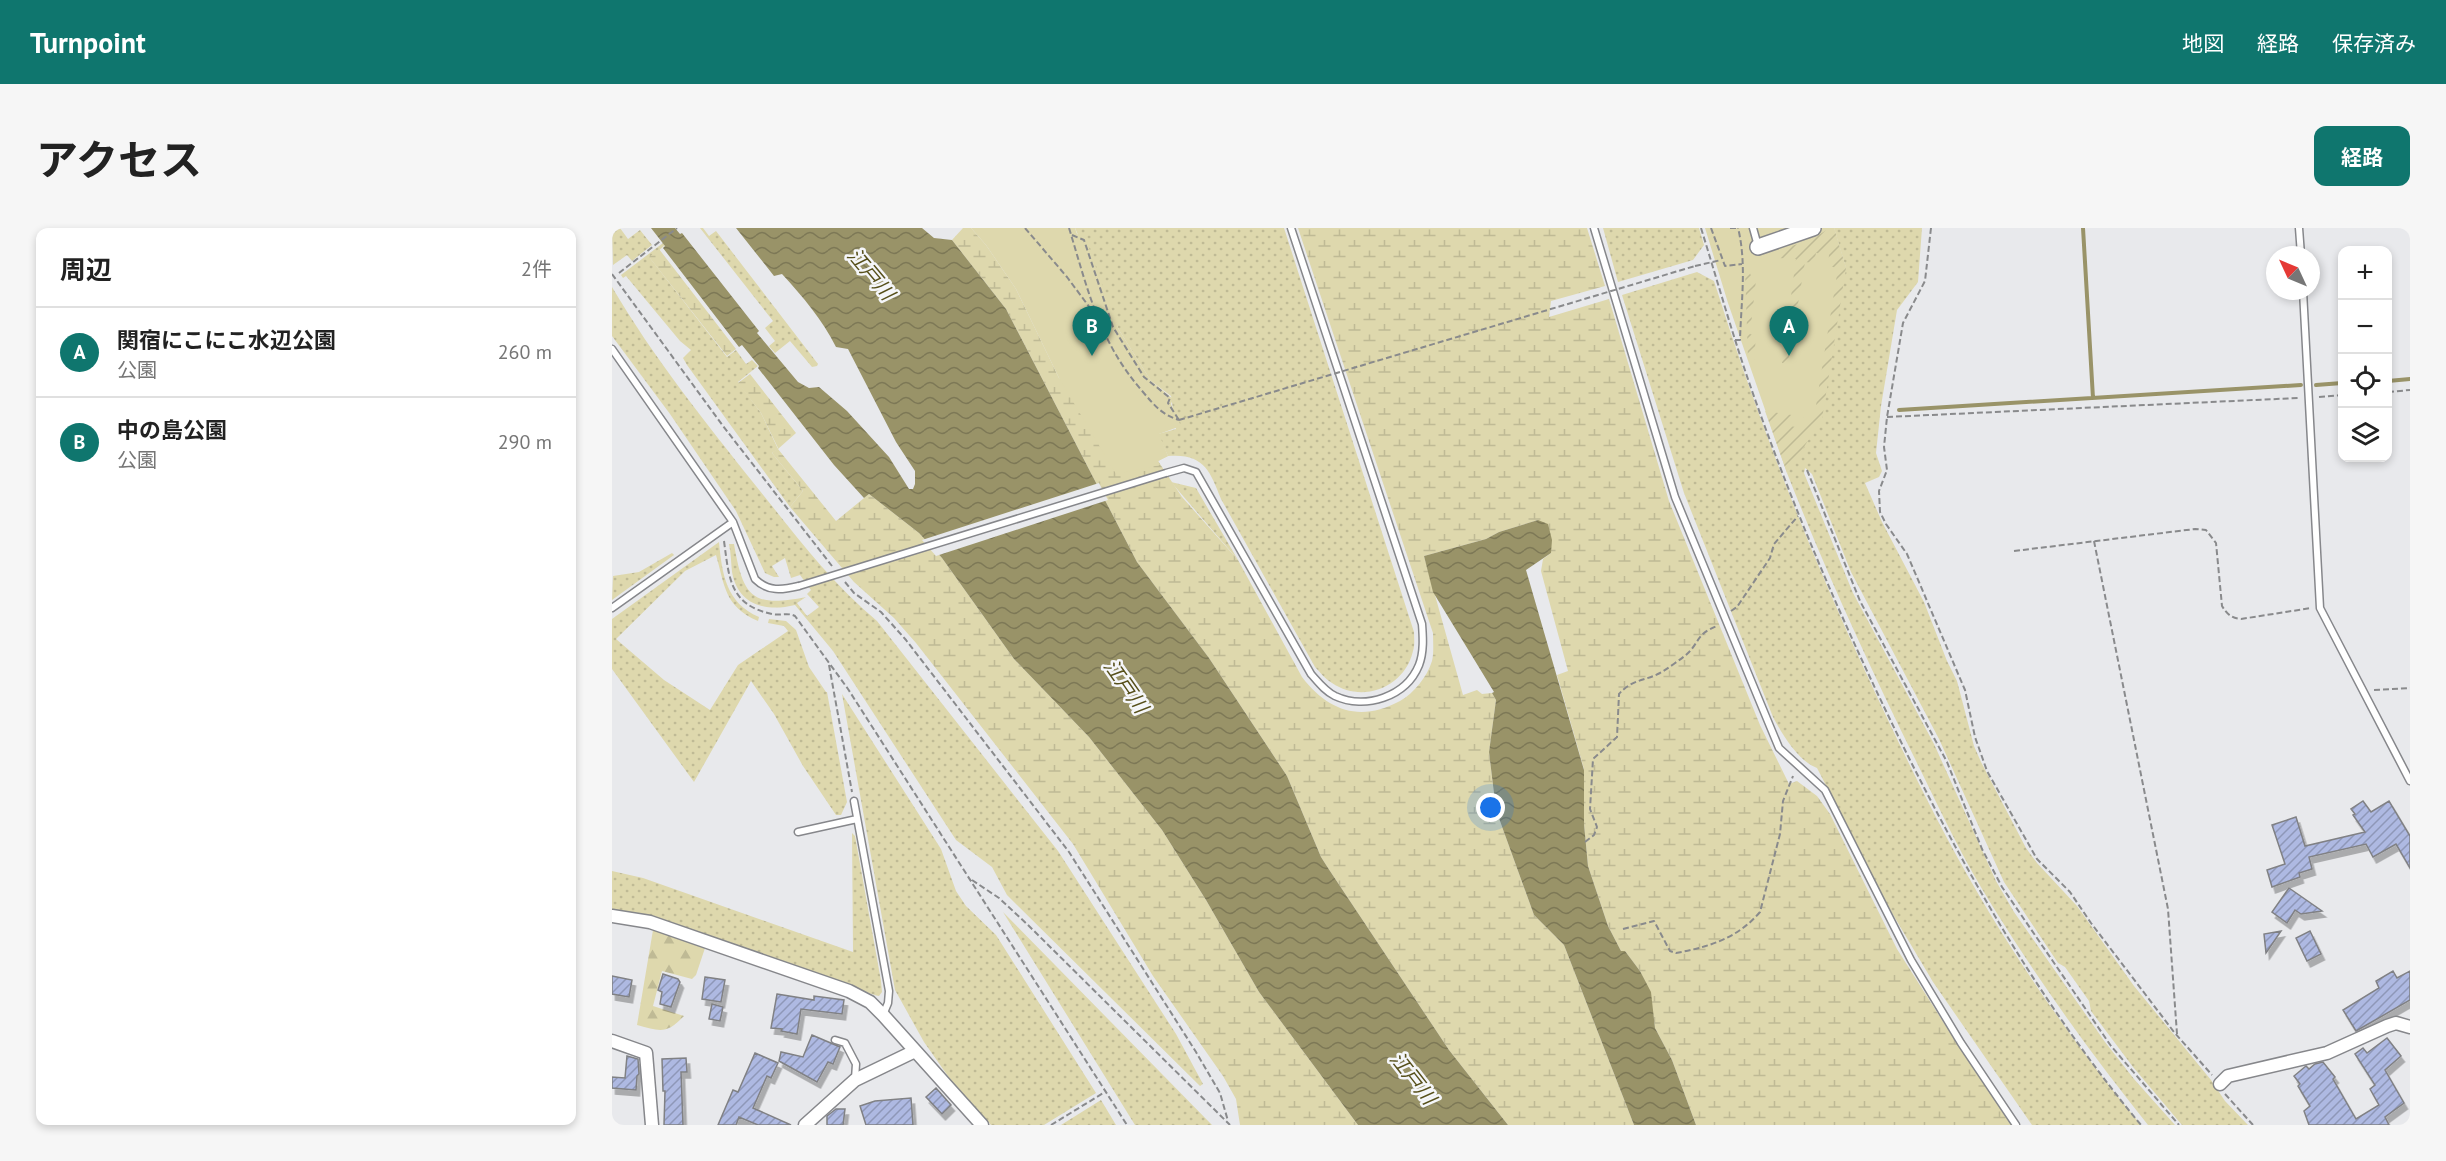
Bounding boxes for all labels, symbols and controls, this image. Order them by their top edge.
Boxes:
text: Turnpoint [30,24,146,61]
text: 地図 [2182,30,2224,57]
text: 経路 [2257,30,2299,57]
text: 保存済み [2332,30,2416,57]
button: 経路 [2314,126,2410,186]
text: アクセス [36,132,202,187]
water label: 江戸川 [842,243,902,307]
north arrow [2266,246,2320,300]
map controls [2338,246,2392,462]
button: + [2338,246,2392,300]
text: 周辺 [60,253,112,286]
text: 2件 [521,256,552,282]
button: − [2338,300,2392,354]
pin: B [1072,306,1112,356]
pin: A [1770,306,1808,356]
text: 関宿にこにこ水辺公園 [117,326,336,354]
text: A [73,339,86,365]
text: 260 m [498,339,552,365]
button: locate [2338,354,2392,408]
text: 公園 [117,357,157,383]
button: layers [2338,408,2392,462]
text: 中の島公園 [117,416,227,444]
text: B [74,429,85,455]
text: 290 m [498,429,552,455]
text: 公園 [117,447,157,473]
water label: 江戸川 [1098,654,1155,720]
your location [1476,793,1505,822]
water label: 江戸川 [1384,1046,1443,1111]

